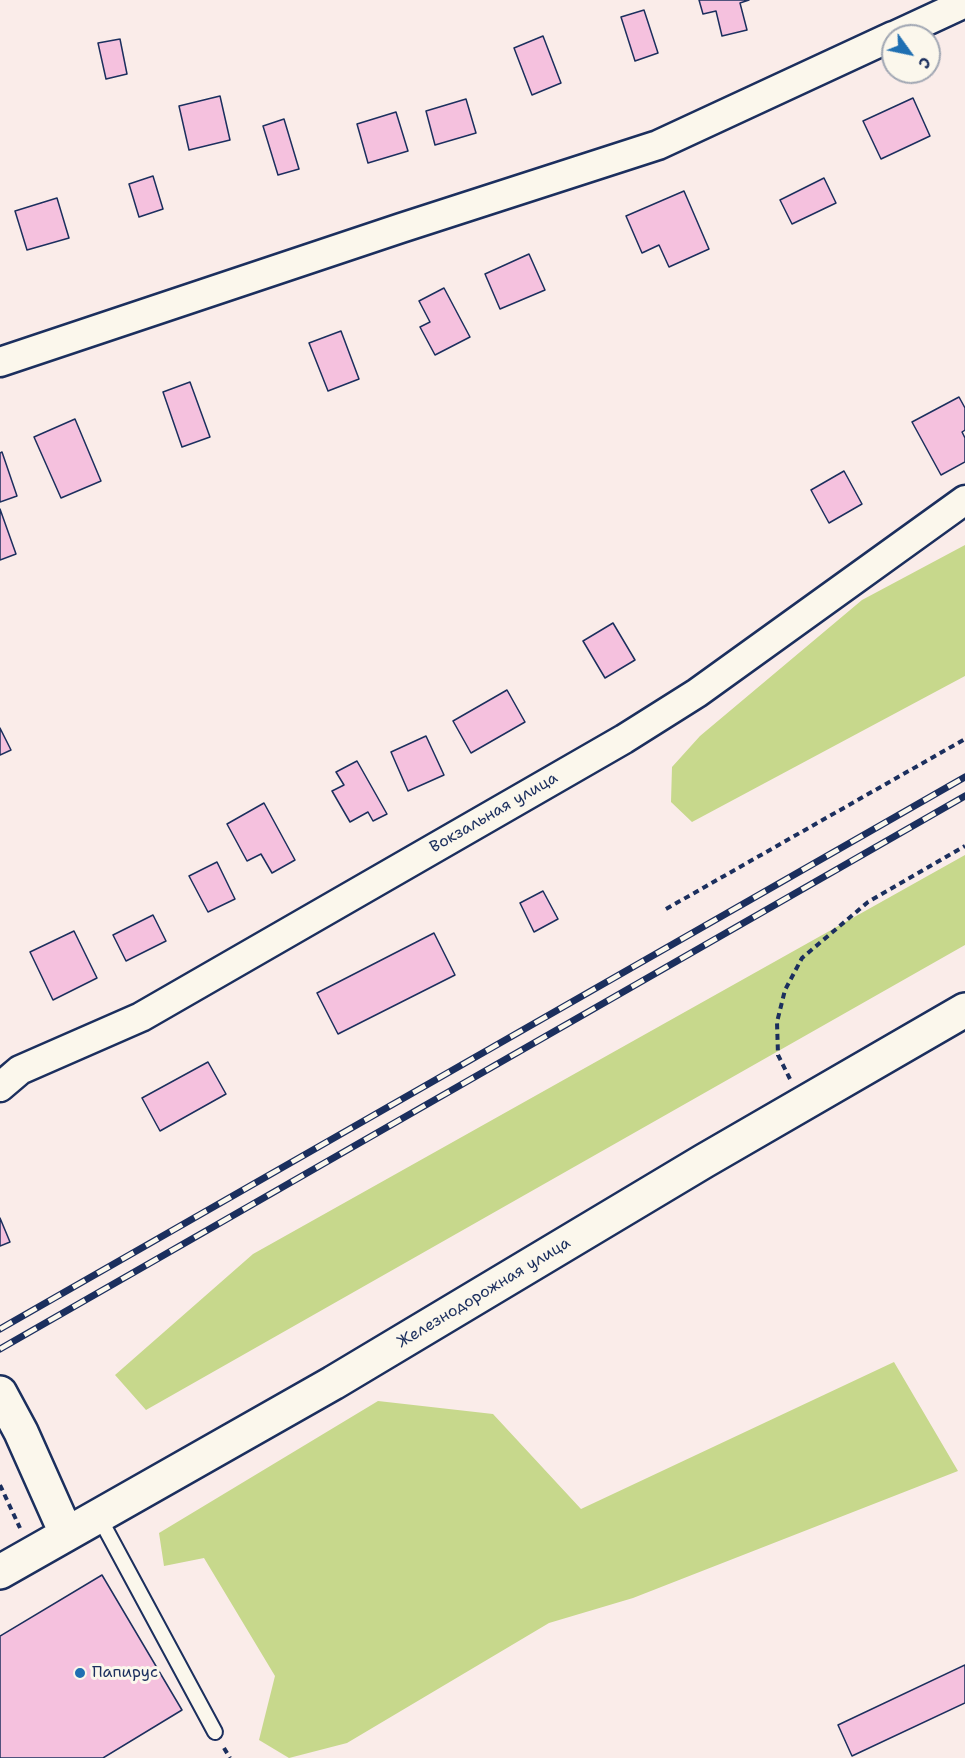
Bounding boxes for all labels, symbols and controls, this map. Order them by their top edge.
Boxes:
north arrow [881,24,941,84]
text: С [913,53,936,73]
street label: Вокзальная улица [427,769,561,857]
street label: Железнодорожная улица [394,1234,574,1352]
place label: Папирус [92,1663,158,1683]
marker: Папирус [73,1666,87,1680]

